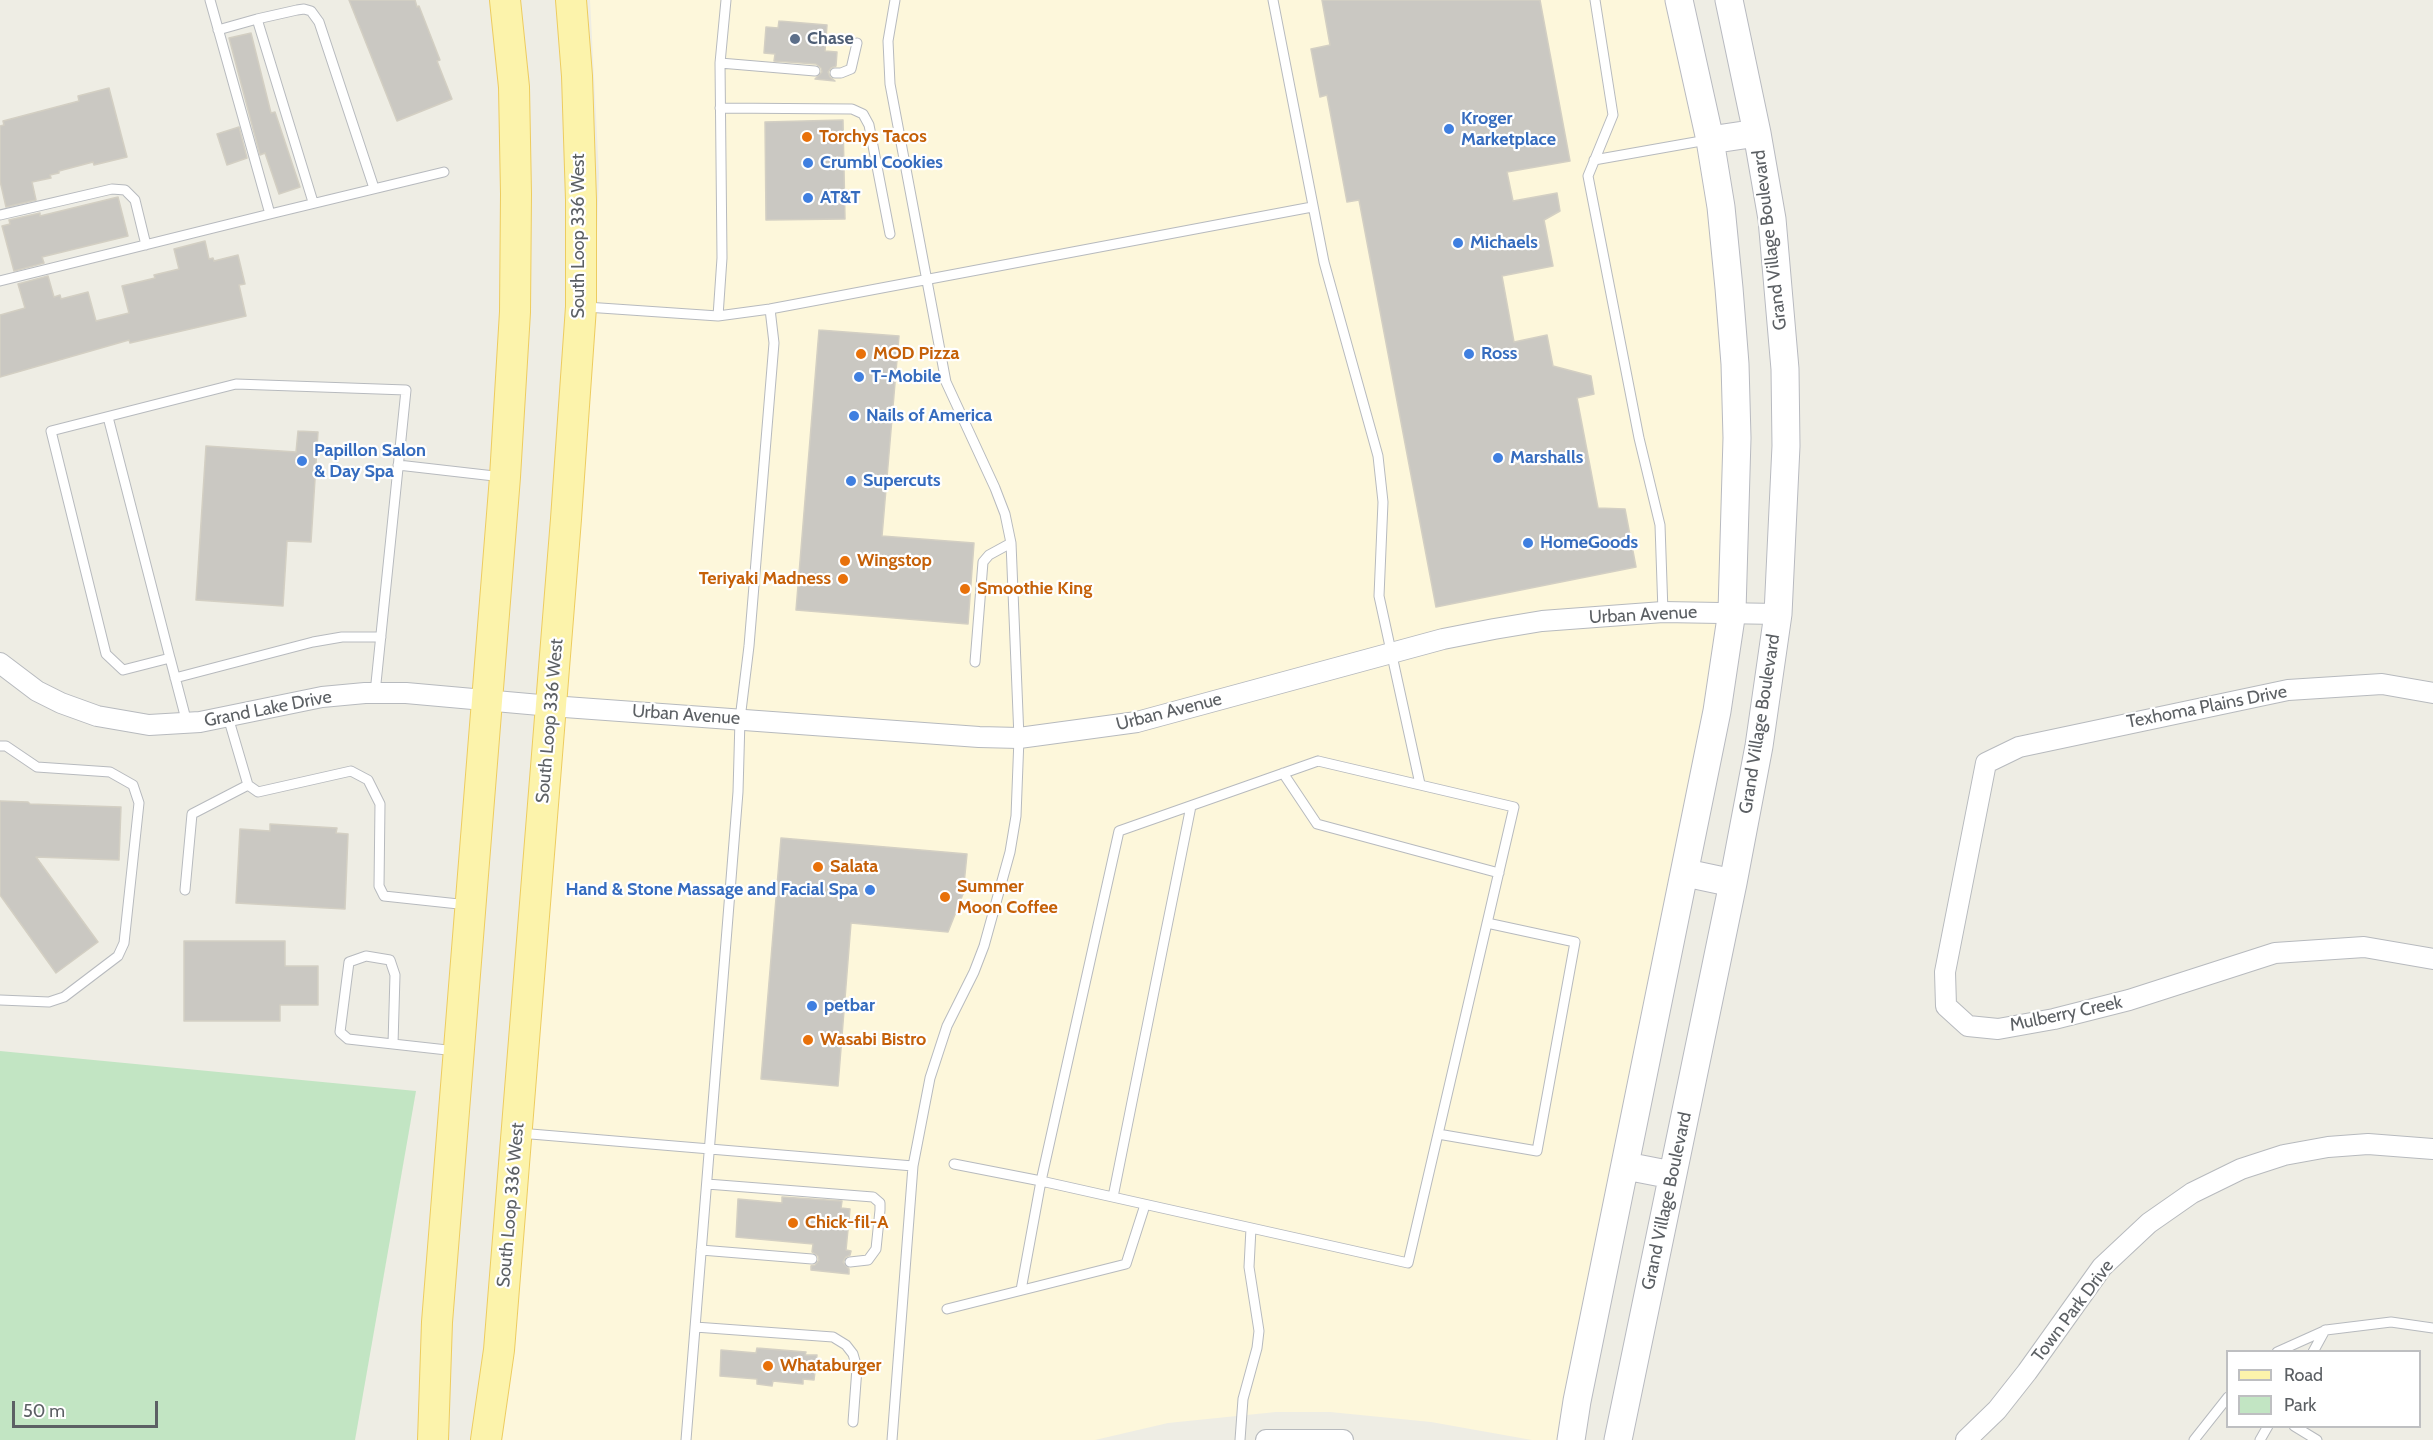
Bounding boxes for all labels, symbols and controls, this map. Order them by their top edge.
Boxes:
place label: Chase [807,28,854,50]
marker: Chase [788,32,802,46]
place label: Kroger Marketplace [1461,108,1556,150]
marker: Kroger Marketplace [1442,122,1456,136]
place label: Torchys Tacos [819,126,927,148]
marker: Torchys Tacos [800,130,814,144]
street label: Grand Village Boulevard [1748,149,1792,331]
place label: Crumbl Cookies [820,152,943,174]
street label: South Loop 336 West [568,153,590,319]
marker: Crumbl Cookies [801,156,815,170]
place label: AT&T [820,187,860,209]
marker: AT&T [801,191,815,205]
place label: Michaels [1470,232,1538,254]
marker: Michaels [1451,236,1465,250]
place label: MOD Pizza [873,343,959,365]
place label: Ross [1481,343,1517,365]
marker: MOD Pizza [854,347,868,361]
marker: Ross [1462,347,1476,361]
place label: T-Mobile [871,366,941,388]
marker: T-Mobile [852,370,866,384]
place label: Nails of America [866,405,992,427]
marker: Nails of America [847,409,861,423]
place label: Papillon Salon & Day Spa [314,440,426,482]
place label: Marshalls [1510,447,1583,469]
marker: Marshalls [1491,451,1505,465]
marker: Papillon Salon & Day Spa [295,454,309,468]
place label: Supercuts [863,470,941,492]
marker: Supercuts [844,474,858,488]
place label: HomeGoods [1540,532,1638,554]
marker: HomeGoods [1521,536,1535,550]
place label: Wingstop [857,550,932,572]
marker: Wingstop [838,554,852,568]
place label: Teriyaki Madness [699,568,831,590]
marker: Teriyaki Madness [836,572,850,586]
place label: Smoothie King [977,578,1092,600]
marker: Smoothie King [958,582,972,596]
street label: Urban Avenue [1588,601,1698,629]
street label: Grand Village Boulevard [1735,633,1785,815]
street label: South Loop 336 West [532,638,568,804]
street label: Texhoma Plains Drive [2125,681,2289,733]
street label: Grand Lake Drive [202,686,334,732]
street label: Urban Avenue [1114,688,1224,736]
street label: Urban Avenue [631,700,741,730]
place label: Salata [830,856,878,878]
marker: Salata [811,860,825,874]
place label: Summer Moon Coffee [957,876,1058,918]
place label: Hand & Stone Massage and Facial Spa [565,879,858,901]
marker: Hand & Stone Massage and Facial Spa [863,883,877,897]
marker: Summer Moon Coffee [938,890,952,904]
street label: Mulberry Creek [2008,992,2124,1036]
place label: petbar [824,995,875,1017]
marker: petbar [805,999,819,1013]
place label: Wasabi Bistro [820,1029,926,1051]
marker: Wasabi Bistro [801,1033,815,1047]
street label: Grand Village Boulevard [1638,1110,1696,1292]
street label: South Loop 336 West [493,1122,529,1288]
place label: Chick-fil-A [805,1212,889,1234]
marker: Chick-fil-A [786,1216,800,1230]
street label: Town Park Drive [2028,1256,2118,1366]
legend [2226,1350,2421,1428]
place label: Whataburger [780,1355,881,1377]
marker: Whataburger [761,1359,775,1373]
text: Road [2284,1364,2323,1386]
scale bar [15,1389,160,1427]
text: Park [2284,1394,2316,1416]
text: 50 m [23,1400,65,1422]

